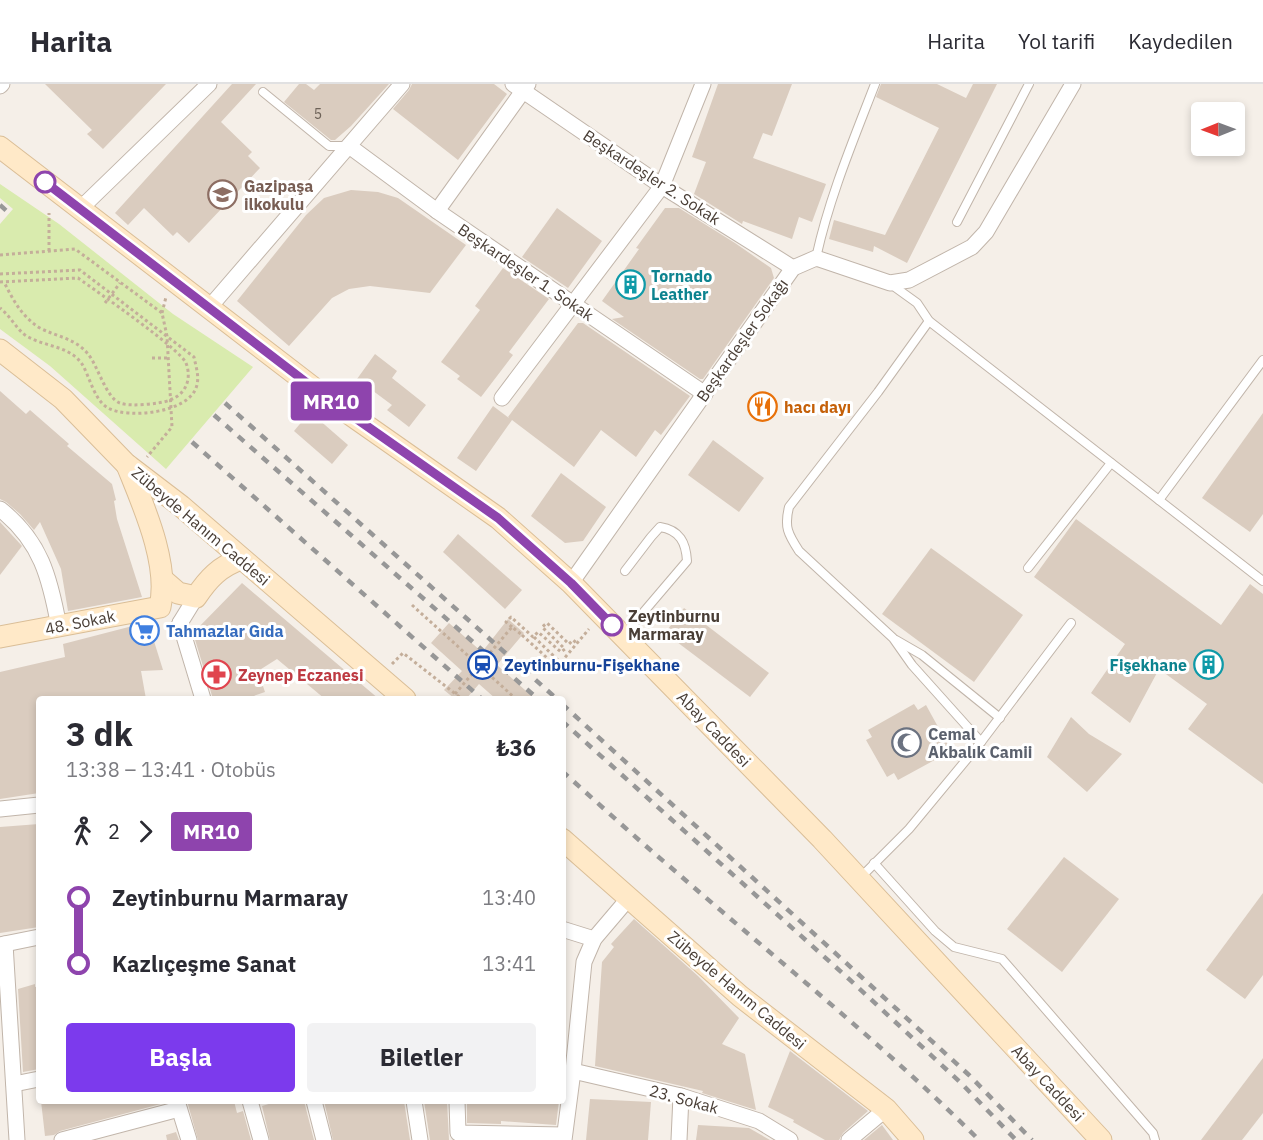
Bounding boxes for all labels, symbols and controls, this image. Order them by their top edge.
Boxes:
text: Harita [30,23,112,60]
text: Harita [927,27,985,55]
text: Yol tarifi [1018,27,1095,55]
text: Kaydedilen [1128,27,1233,55]
north arrow [1191,102,1245,156]
map controls [1191,102,1245,156]
house number: 5 [314,105,322,123]
street label: Beşkardeşler 2. Sokak [580,125,725,229]
unlabelled marker [34,171,56,193]
place label: Gazipaşa ilkokulu [244,176,313,214]
school or university icon: Gazipaşa ilkokulu [207,179,239,211]
street label: Beşkardeşler 1. Sokak [454,219,598,325]
place label: Tornado Leather [651,266,712,304]
building icon: Tornado Leather [614,269,646,301]
street label: Beşkardeşler Sokağı [692,274,792,406]
line badge: MR10 [289,382,373,420]
text: MR10 [303,387,359,415]
restaurant icon: hacı dayı [747,391,779,423]
place label: hacı dayı [784,397,851,417]
street label: Zübeyde Hanım Caddesi [128,462,274,590]
street label: 48. Sokak [43,605,117,639]
place label: Zeytinburnu Marmaray [628,606,720,644]
marker: Zeytinburnu Marmaray [601,614,623,636]
supermarket icon: Tahmazlar Gıda [129,615,161,647]
place label: Tahmazlar Gıda [166,621,284,641]
station icon: Zeytinburnu-Fişekhane [467,649,499,681]
building icon: Fişekhane [1192,649,1224,681]
place label: Zeytinburnu-Fişekhane [504,655,680,675]
place label: Fişekhane [1110,655,1187,675]
pharmacy icon: Zeynep Eczanesi [201,659,233,691]
place label: Zeynep Eczanesi [238,665,363,685]
street label: Abay Caddesi [673,687,755,771]
text: 3 dk [66,712,133,755]
place label: Cemal Akbalık Camii [928,724,1032,762]
mosque icon: Cemal Akbalık Camii [891,727,923,759]
text: ₺36 [496,733,536,762]
text: 13:38 – 13:41 · Otobüs [66,756,276,783]
icon: walk [66,815,99,848]
icon: forward [129,815,162,848]
text: MR10 [183,817,240,845]
text: 2 [108,818,120,845]
text: Zeytinburnu Marmaray [112,883,348,912]
text: 13:40 [482,884,536,911]
street label: Zübeyde Hanım Caddesi [664,926,810,1054]
text: Kazlıçeşme Sanat [112,949,296,978]
text: 13:41 [482,950,536,977]
button: Başla [66,1023,295,1092]
button: Biletler [307,1023,536,1092]
street label: Abay Caddesi [1007,1041,1089,1125]
street label: 23. Sokak [647,1080,721,1118]

